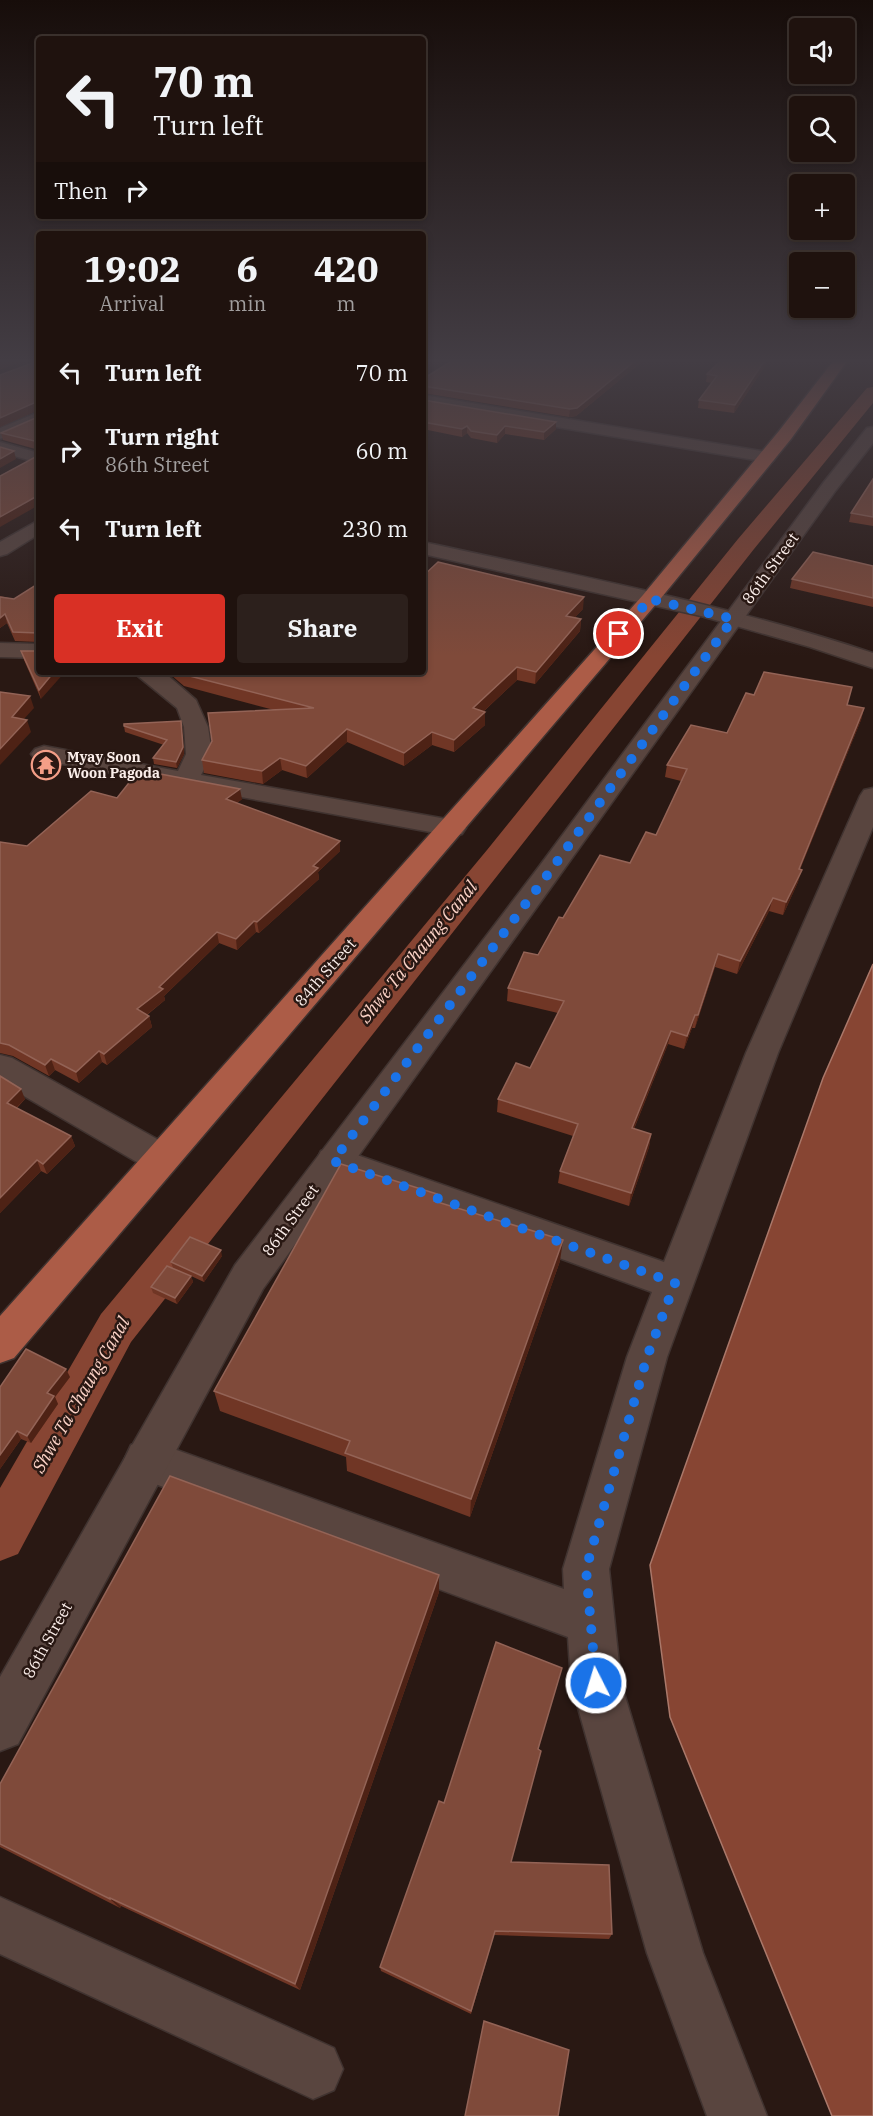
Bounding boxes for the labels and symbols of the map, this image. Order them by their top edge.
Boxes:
street label: 86th Street [737,528,803,608]
pin [593,608,644,659]
place label: Myay Soon Woon Pagoda [67,748,160,782]
temple icon: Myay Soon Woon Pagoda [30,749,62,781]
water label: Shwe Ta Chaung Canal [353,875,483,1028]
street label: 84th Street [290,934,360,1010]
street label: 86th Street [257,1180,323,1260]
water label: Shwe Ta Chaung Canal [26,1312,135,1478]
street label: 86th Street [18,1598,76,1681]
position arrow [564,1651,628,1715]

